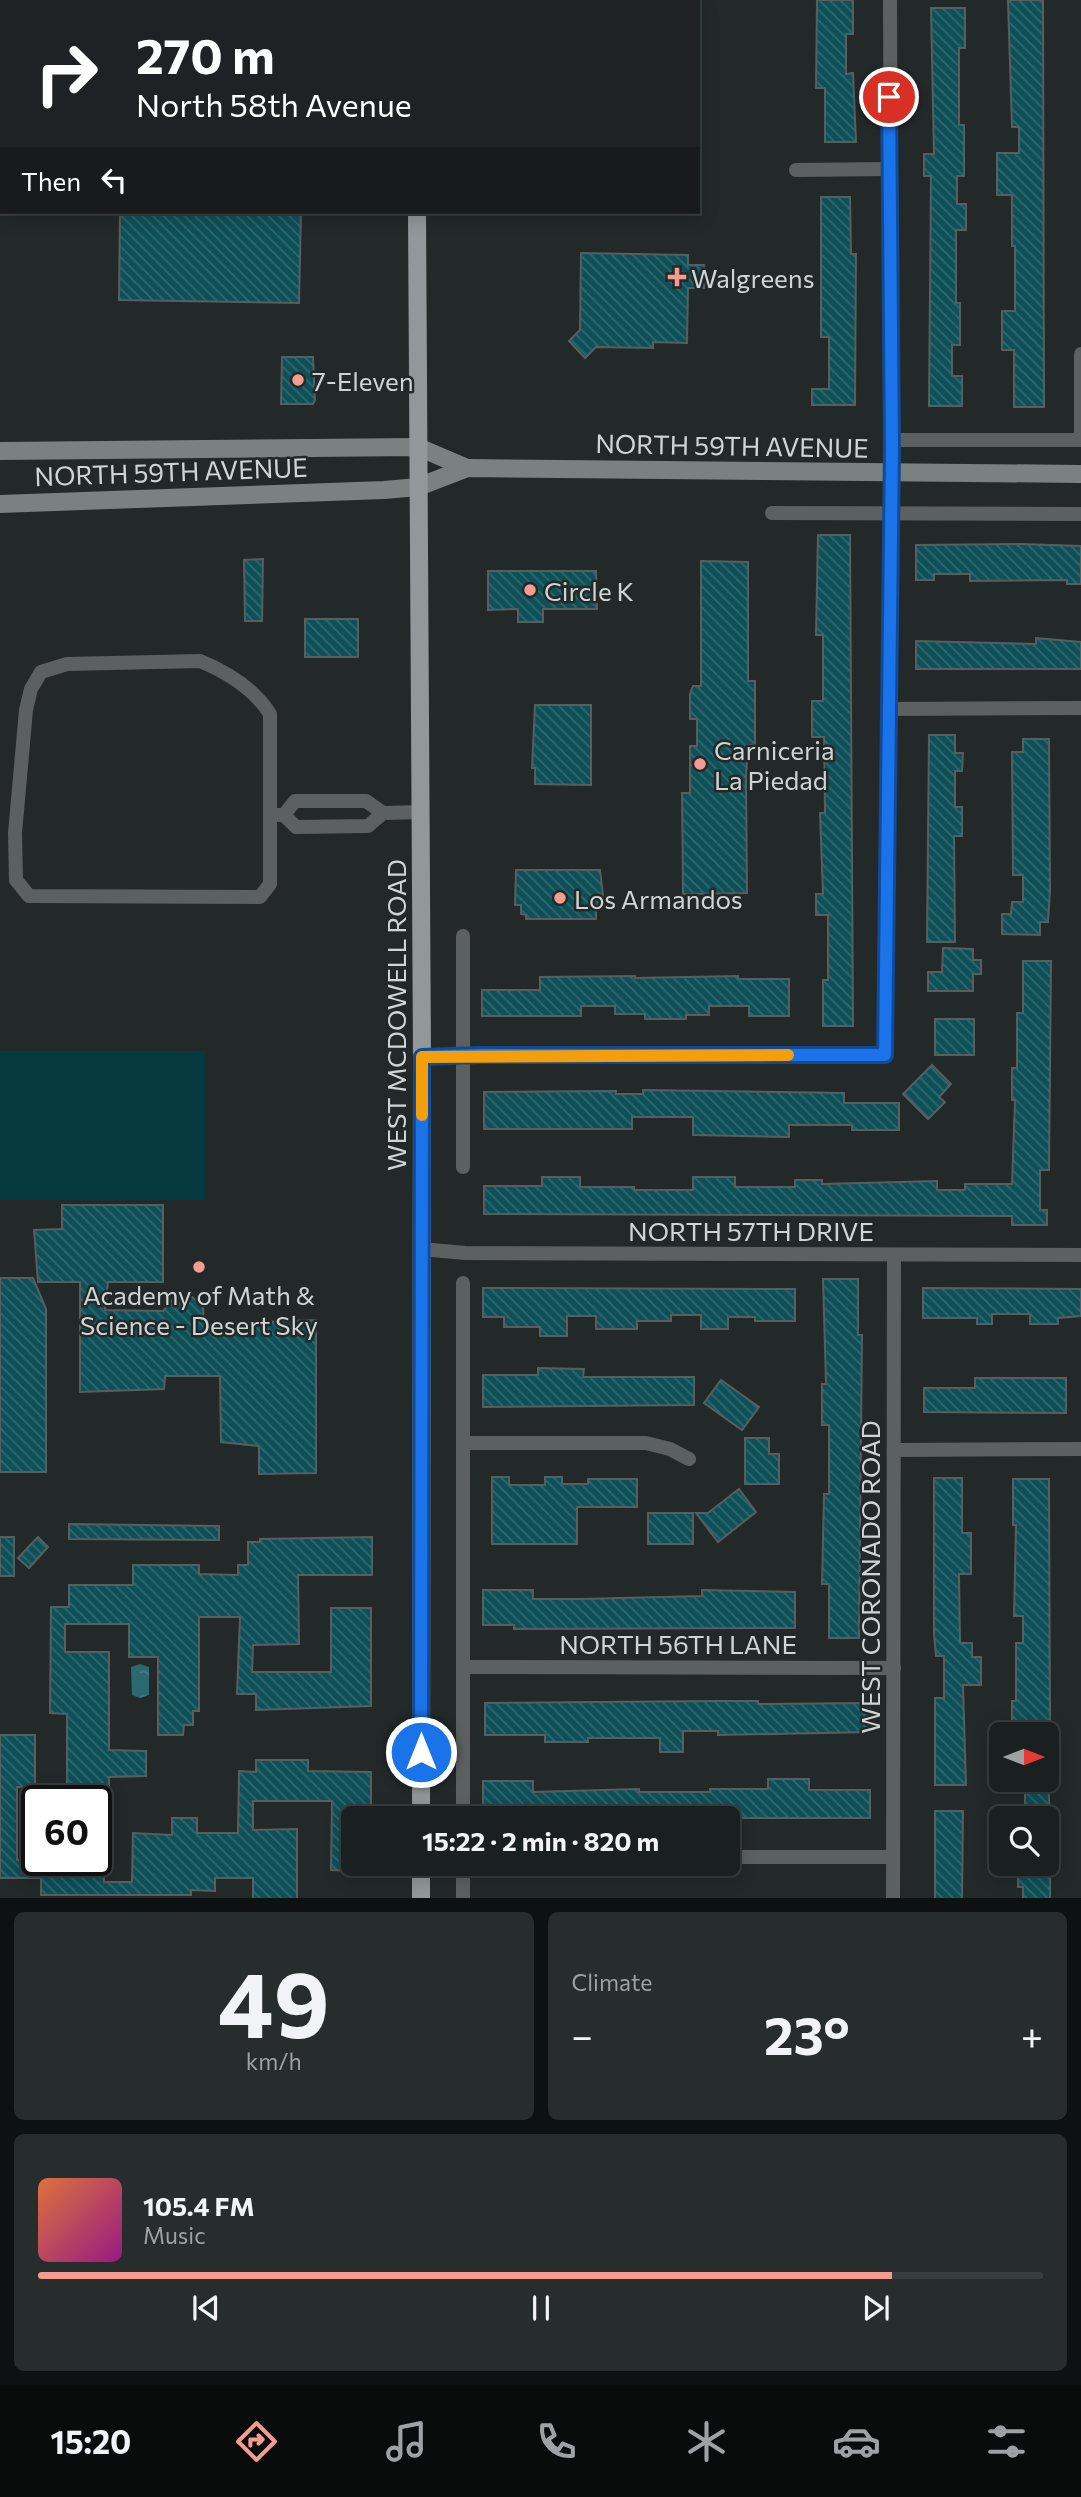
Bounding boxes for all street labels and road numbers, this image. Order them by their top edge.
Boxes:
street label: NORTH 59TH AVENUE [595,427,869,463]
street label: NORTH 59TH AVENUE [34,451,308,491]
street label: WEST MCDOWELL ROAD [380,859,411,1171]
street label: NORTH 57TH DRIVE [628,1215,874,1246]
street label: WEST CORONADO ROAD [854,1420,885,1734]
street label: NORTH 56TH LANE [559,1628,797,1659]

